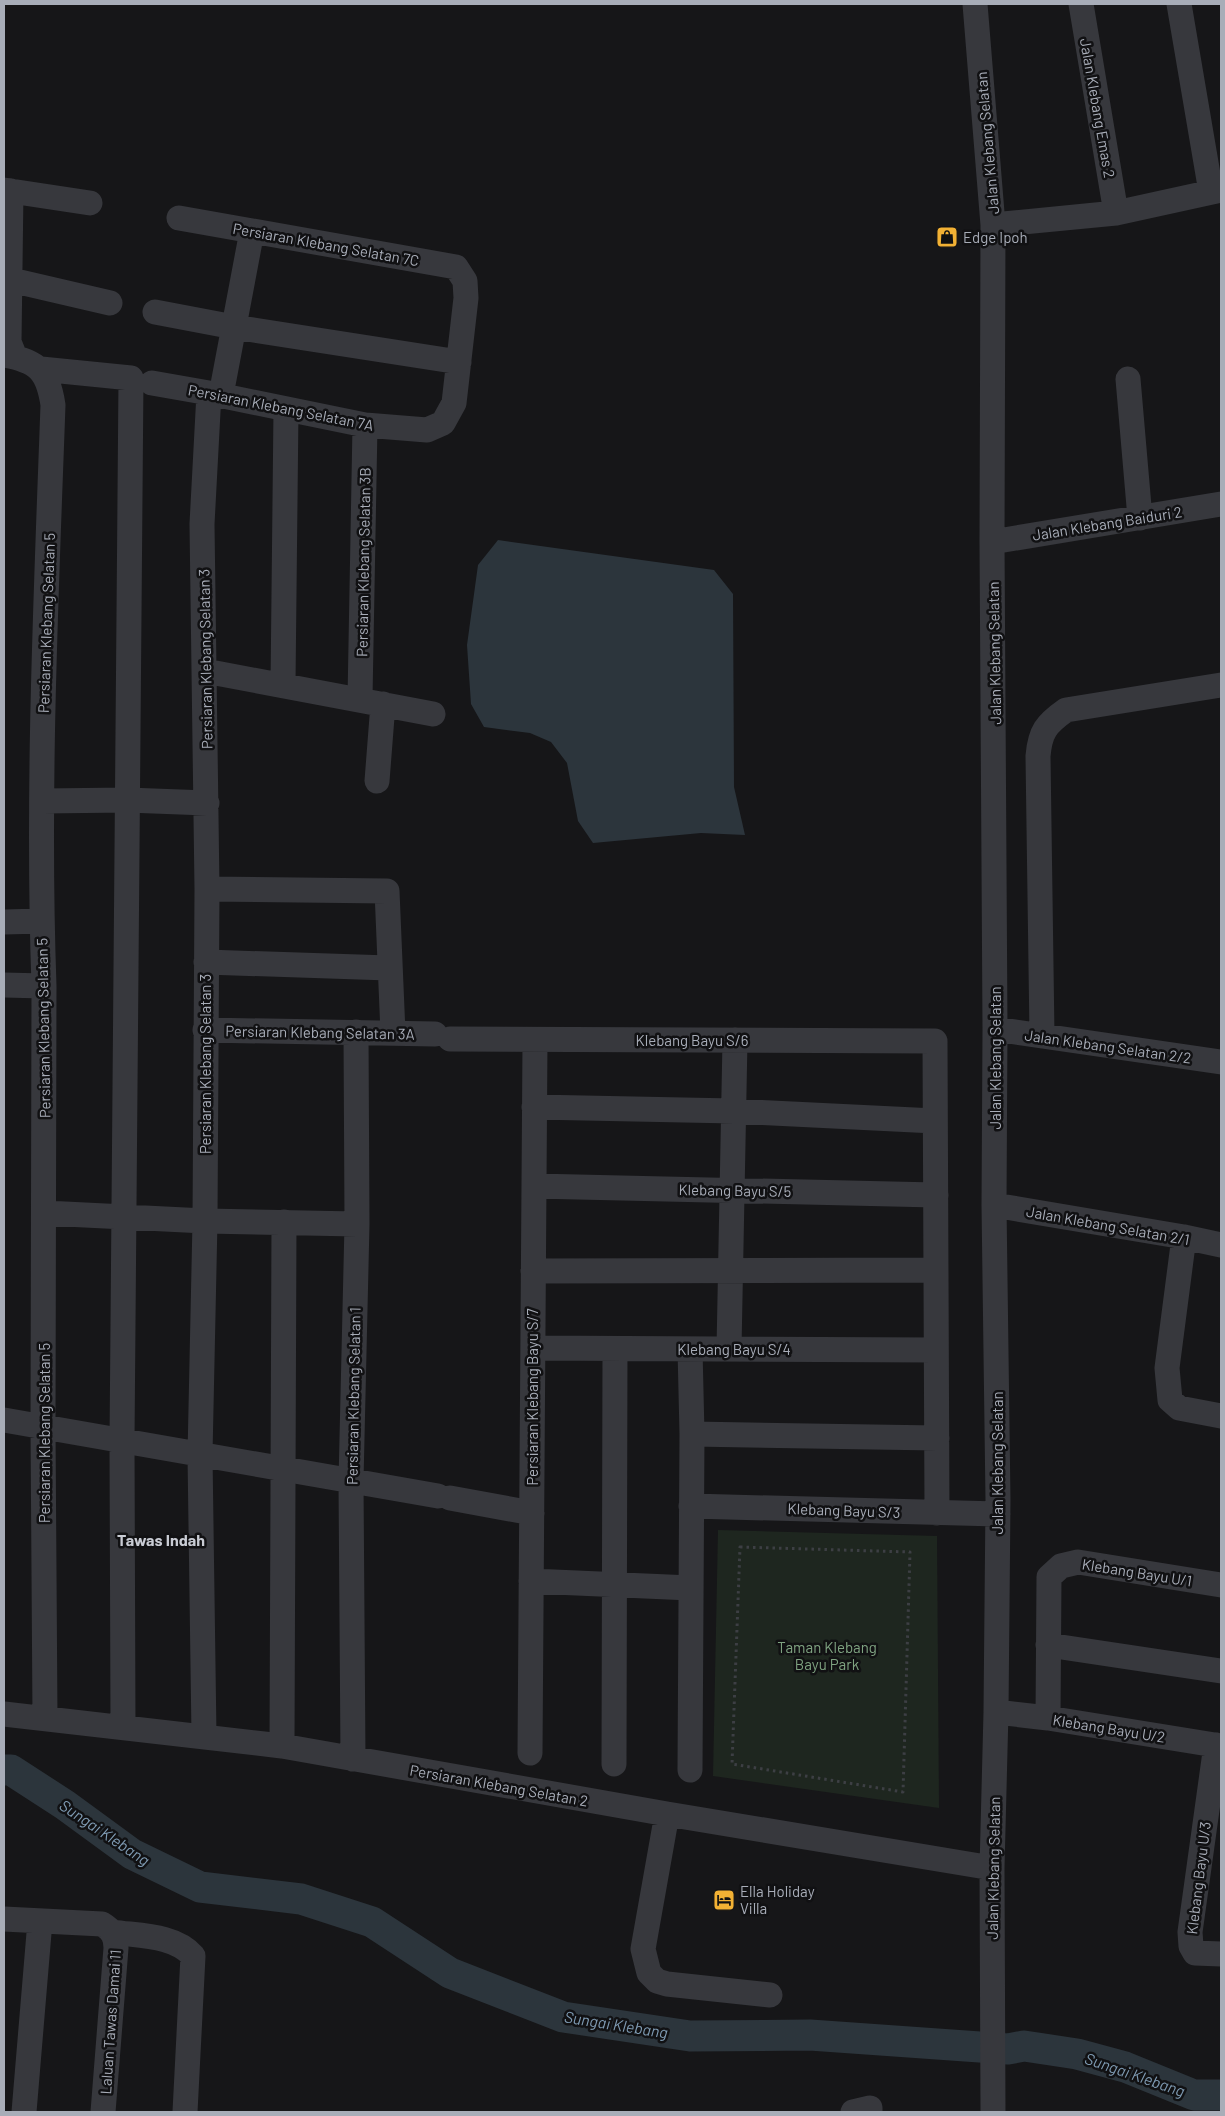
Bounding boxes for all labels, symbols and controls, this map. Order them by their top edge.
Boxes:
street label: Jalan Klebang Emas 2 [1077,37,1119,179]
street label: Jalan Klebang Selatan [972,71,1002,215]
street label: Persiaran Klebang Selatan 7C [232,219,420,269]
shop icon: Edge Ipoh [935,225,959,249]
place label: Edge Ipoh [963,228,1028,246]
street label: Persiaran Klebang Selatan 7A [187,380,375,434]
street label: Persiaran Klebang Selatan 3B [352,467,374,657]
street label: Jalan Klebang Baiduri 2 [1031,502,1183,544]
street label: Persiaran Klebang Selatan 5 [34,533,58,713]
street label: Persiaran Klebang Selatan 3 [194,569,216,749]
street label: Jalan Klebang Selatan [984,581,1004,725]
street label: Persiaran Klebang Selatan 5 [32,938,54,1118]
street label: Persiaran Klebang Selatan 3 [196,974,214,1154]
street label: Jalan Klebang Selatan [986,986,1004,1130]
street label: Persiaran Klebang Selatan 3A [225,1021,415,1043]
street label: Jalan Klebang Selatan 2/2 [1023,1025,1193,1067]
street label: Klebang Bayu S/6 [636,1031,748,1049]
street label: Klebang Bayu S/5 [678,1180,792,1200]
street label: Jalan Klebang Selatan 2/1 [1025,1202,1191,1248]
street label: Persiaran Klebang Selatan 1 [342,1307,364,1485]
street label: Persiaran Klebang Bayu S/7 [523,1308,541,1486]
street label: Klebang Bayu S/4 [677,1340,791,1358]
street label: Persiaran Klebang Selatan 5 [35,1343,53,1523]
street label: Jalan Klebang Selatan [988,1391,1006,1535]
street label: Klebang Bayu S/3 [787,1499,901,1521]
district label: Tawas Indah [117,1530,205,1549]
street label: Klebang Bayu U/1 [1081,1554,1193,1590]
park label: Taman Klebang Bayu Park [777,1638,877,1673]
street label: Klebang Bayu U/2 [1051,1710,1167,1746]
street label: Persiaran Klebang Selatan 2 [409,1760,589,1810]
water label: Sungai Klebang [56,1795,154,1869]
street label: Jalan Klebang Selatan [983,1796,1003,1940]
street label: Klebang Bayu U/3 [1182,1821,1214,1935]
place label: Ella Holiday Villa [740,1882,815,1917]
hotel icon: Ella Holiday Villa [712,1888,736,1912]
street label: Laluan Tawas Damai 11 [96,1949,124,2095]
water label: Sungai Klebang [563,2006,669,2042]
water label: Sungai Klebang [1082,2048,1188,2100]

